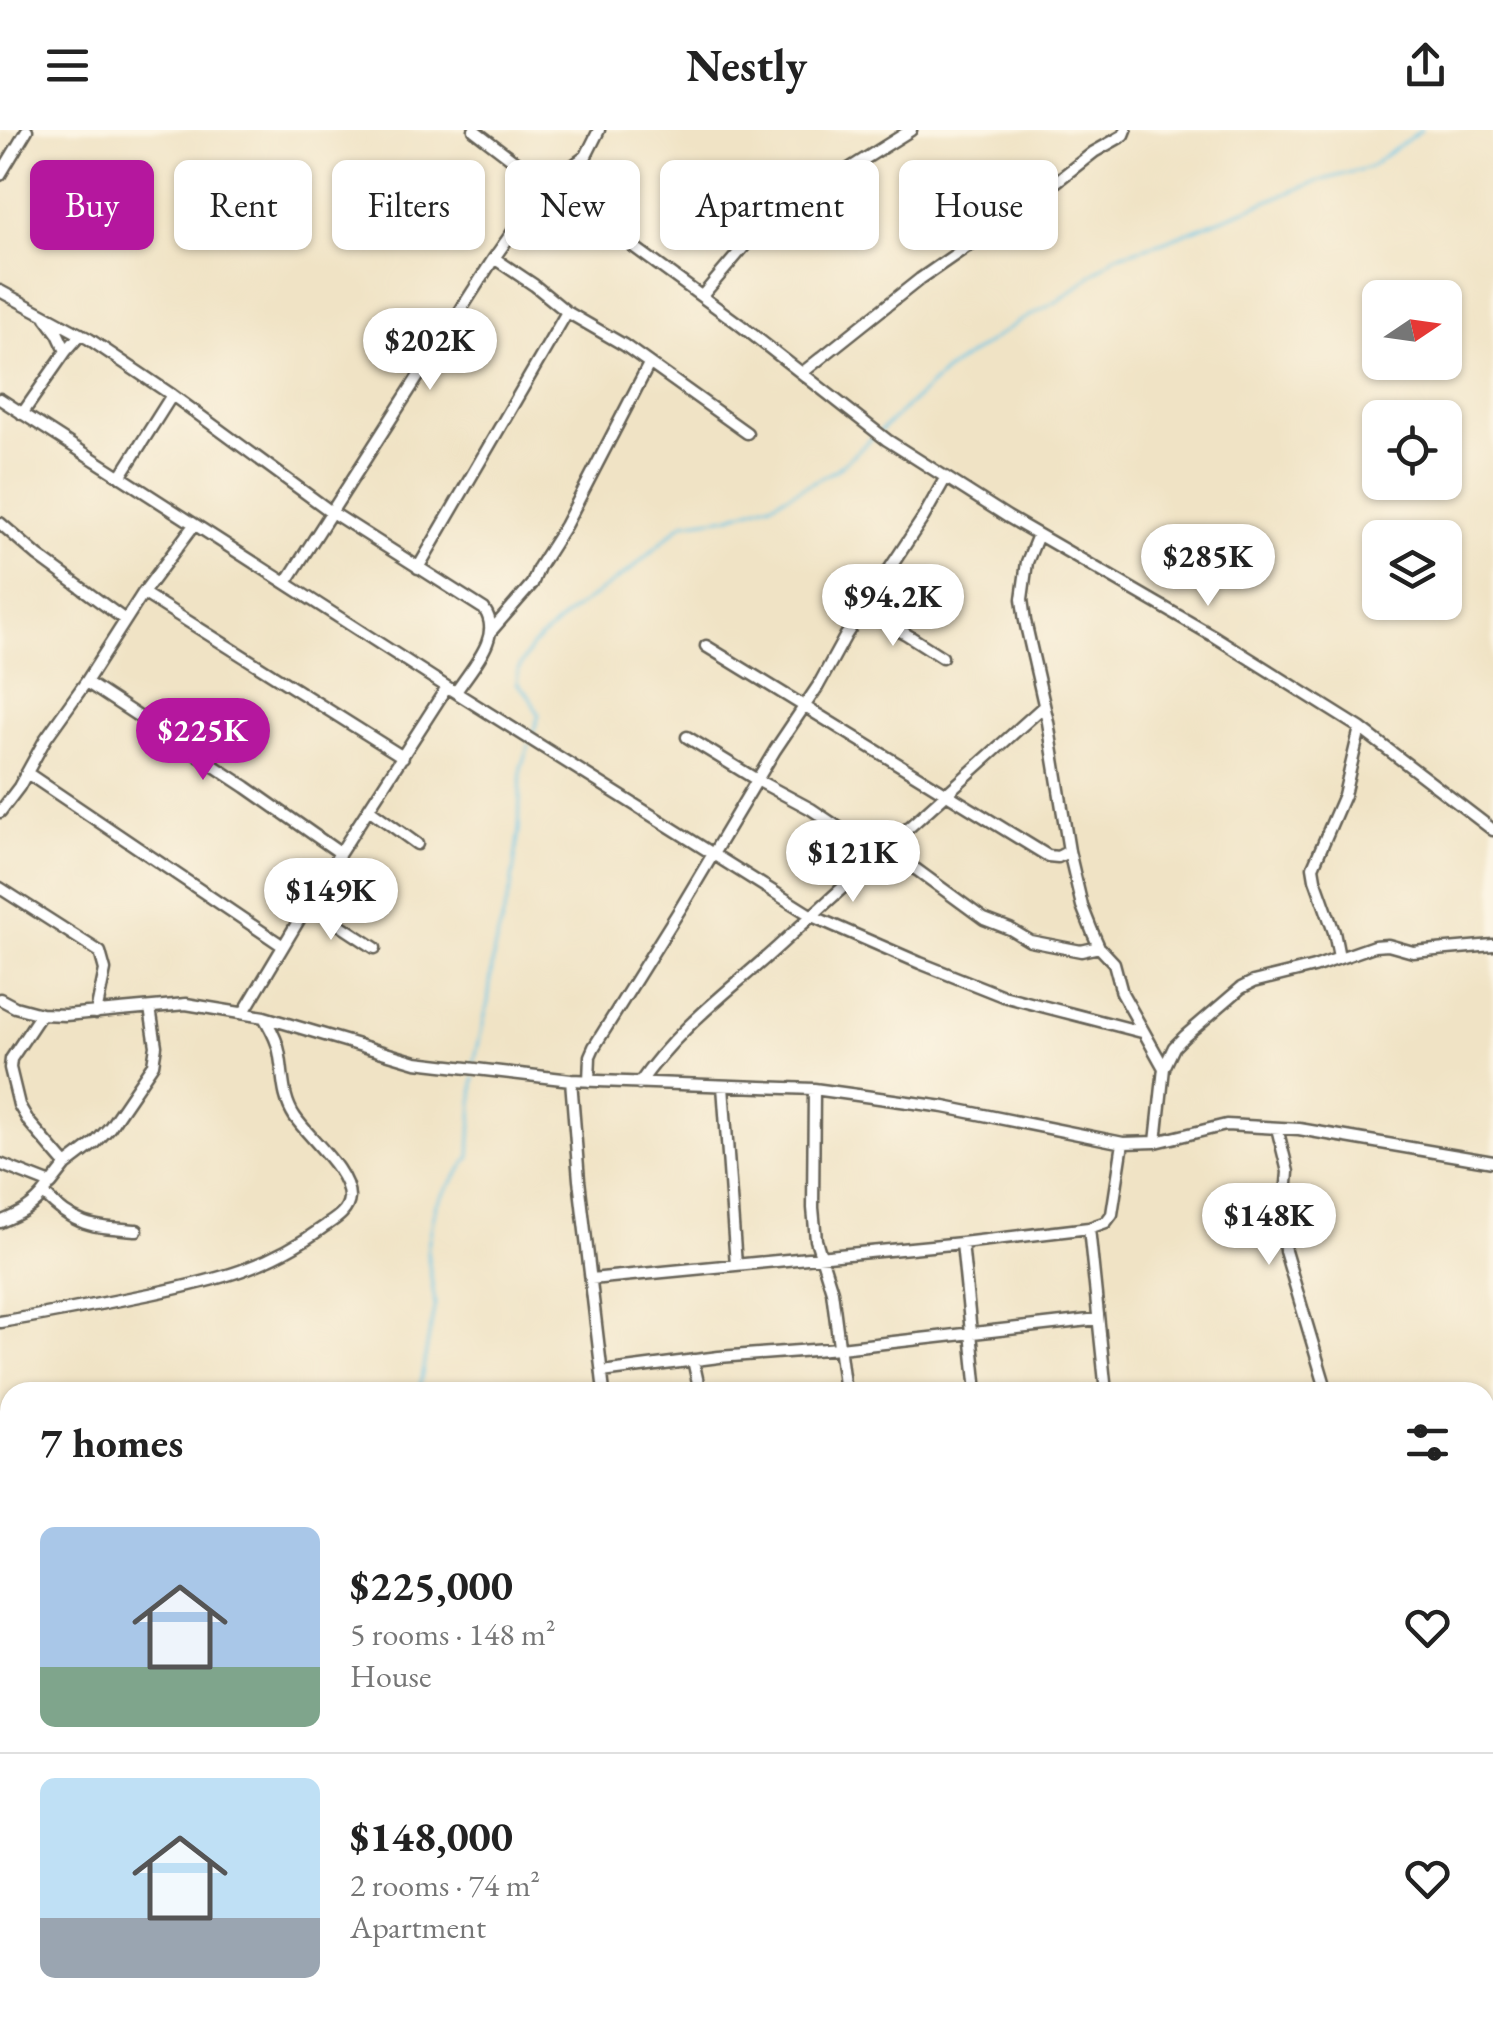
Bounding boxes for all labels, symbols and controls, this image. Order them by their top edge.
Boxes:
text: Nestly [686,36,807,94]
icon: menu [40,38,95,93]
icon: share [1398,38,1453,93]
chip: Buy [30,160,154,250]
chip: Rent [174,160,312,250]
chip: Filters [332,160,485,250]
chip: New [505,160,640,250]
chip: Apartment [660,160,879,250]
chip: House [899,160,1058,250]
north arrow [1362,280,1462,380]
map controls [1362,280,1462,620]
pin: $202K [360,308,500,393]
text: $202K [385,319,475,361]
button: locate [1362,400,1462,500]
button: layers [1362,520,1462,620]
pin: $285K [1138,524,1278,609]
text: $285K [1163,535,1253,577]
pin: $94.2K [812,564,974,649]
text: $94.2K [844,575,942,617]
pin: $225K [133,698,273,783]
text: $225K [158,709,248,751]
pin: $121K [783,820,923,905]
text: $121K [808,831,898,873]
pin: $149K [261,858,401,943]
text: $149K [286,869,376,911]
pin: $148K [1199,1183,1339,1268]
text: $148K [1224,1194,1314,1236]
text: 7 homes [40,1415,183,1470]
icon: filters [1400,1415,1455,1470]
text: $225,000 [350,1558,513,1613]
icon: home [120,1567,240,1687]
icon: heart [1400,1600,1455,1655]
text: 5 rooms · 148 m² [350,1613,556,1655]
text: House [350,1655,431,1697]
text: $148,000 [350,1809,513,1864]
icon: home [120,1818,240,1938]
icon: heart [1400,1851,1455,1906]
text: 2 rooms · 74 m² [350,1864,540,1906]
text: Apartment [350,1906,486,1948]

